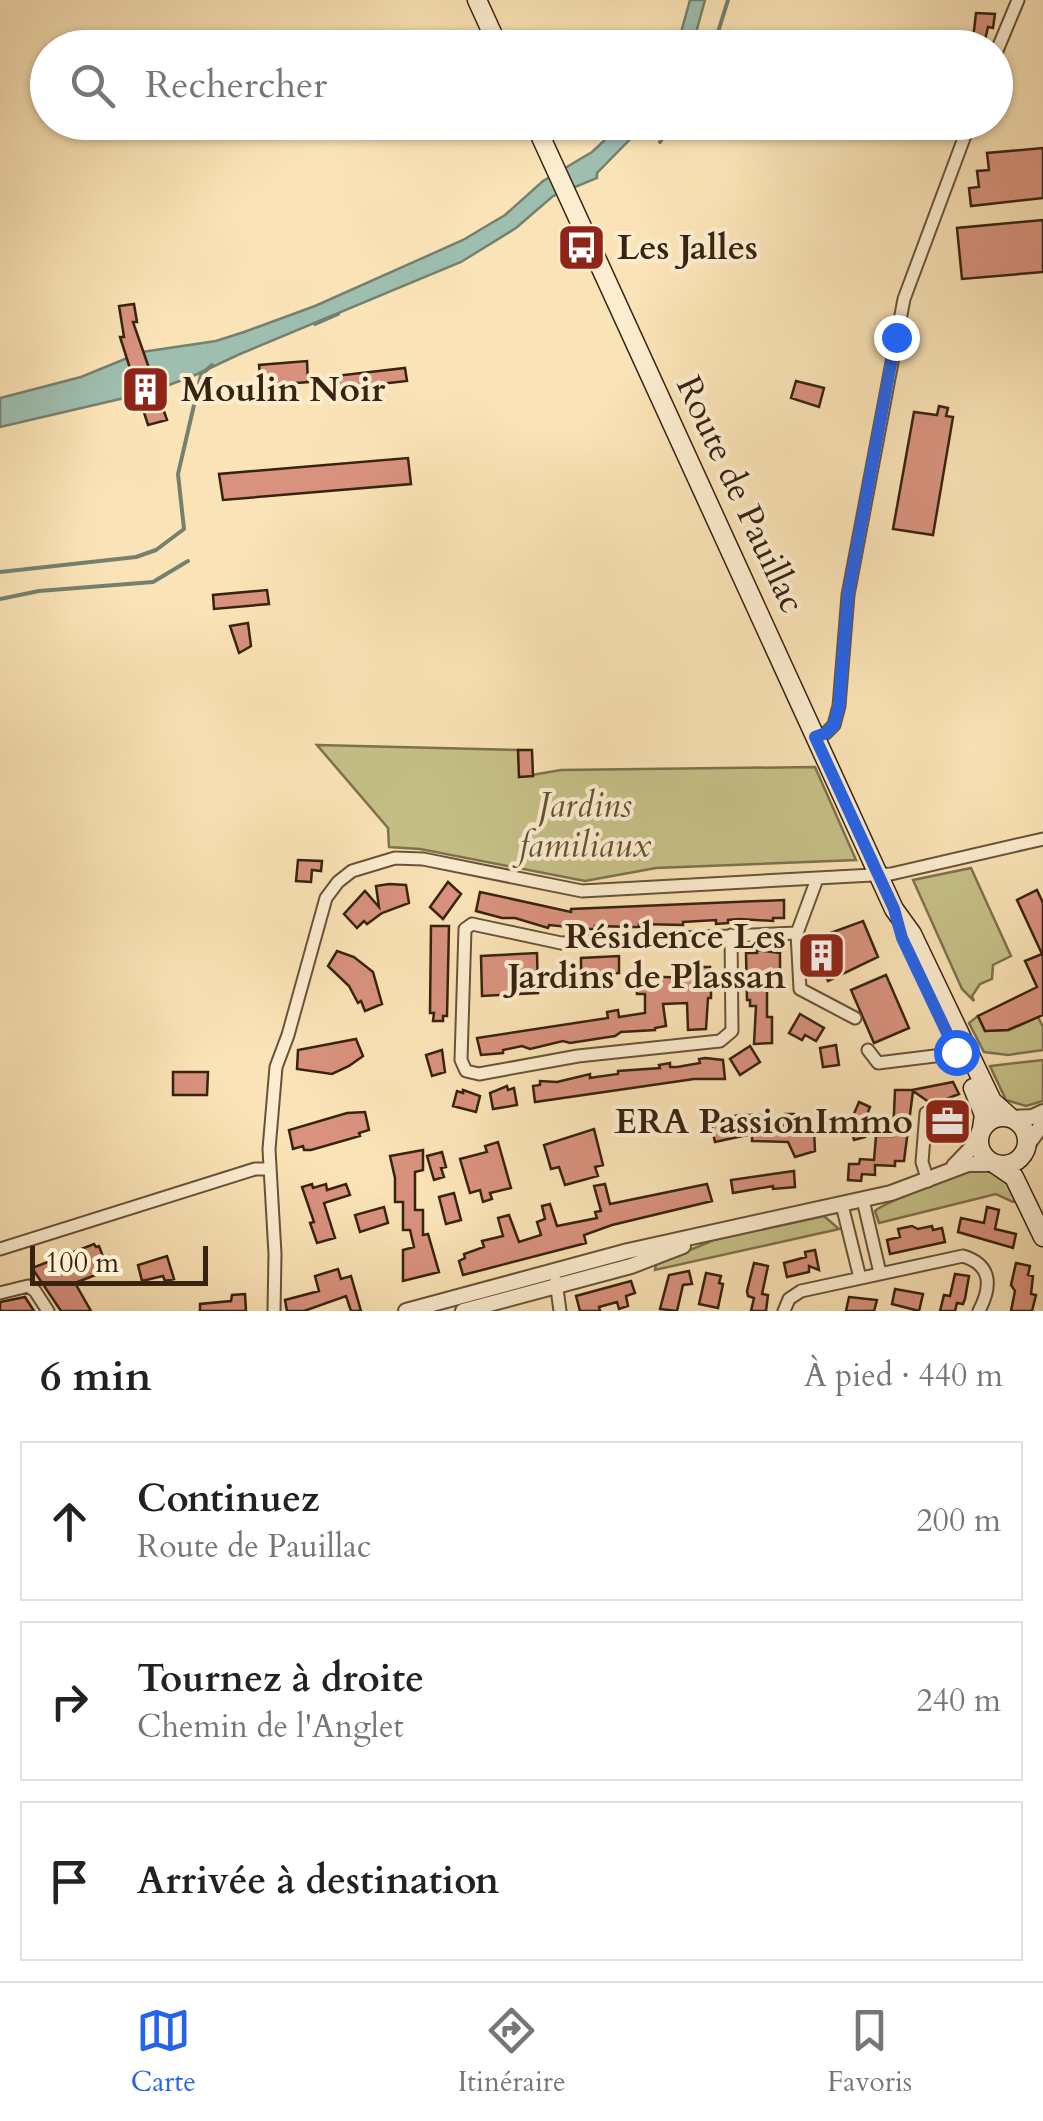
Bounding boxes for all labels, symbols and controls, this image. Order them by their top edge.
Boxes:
search box [30,30,1013,140]
icon: search [65,58,120,113]
text: Rechercher [145,59,327,111]
bus stop icon: Les Jalles [556,221,608,273]
place label: Les Jalles [617,224,758,272]
route end [874,315,920,361]
building icon: Moulin Noir [120,363,172,415]
place label: Moulin Noir [181,366,386,414]
street label: Route de Pauillac [664,368,816,621]
park label: Jardins familiaux [512,782,651,870]
place label: Résidence Les Jardins de Plassan [502,913,786,1001]
building icon: Résidence Les Jardins de Plassan [795,930,847,982]
route start [934,1030,980,1076]
office icon: ERA PassionImmo [922,1095,974,1147]
place label: ERA PassionImmo [615,1098,913,1146]
scale bar [30,1241,208,1286]
text: 100 m [45,1244,119,1282]
text: 6 min [40,1348,152,1405]
text: À pied · 440 m [804,1354,1003,1398]
text: Continuez [137,1473,320,1525]
icon: ahead [42,1494,97,1549]
text: 200 m [916,1499,1001,1543]
text: Route de Pauillac [137,1525,371,1569]
text: Tournez à droite [137,1653,424,1705]
icon: right [42,1674,97,1729]
text: 240 m [916,1679,1001,1723]
text: Chemin de l'Anglet [137,1705,404,1749]
icon: arrive [42,1854,97,1909]
text: Arrivée à destination [137,1855,499,1907]
tab: Carte [131,2003,196,2101]
tab: Itinéraire [458,2003,566,2101]
tab: Favoris [827,2003,912,2101]

